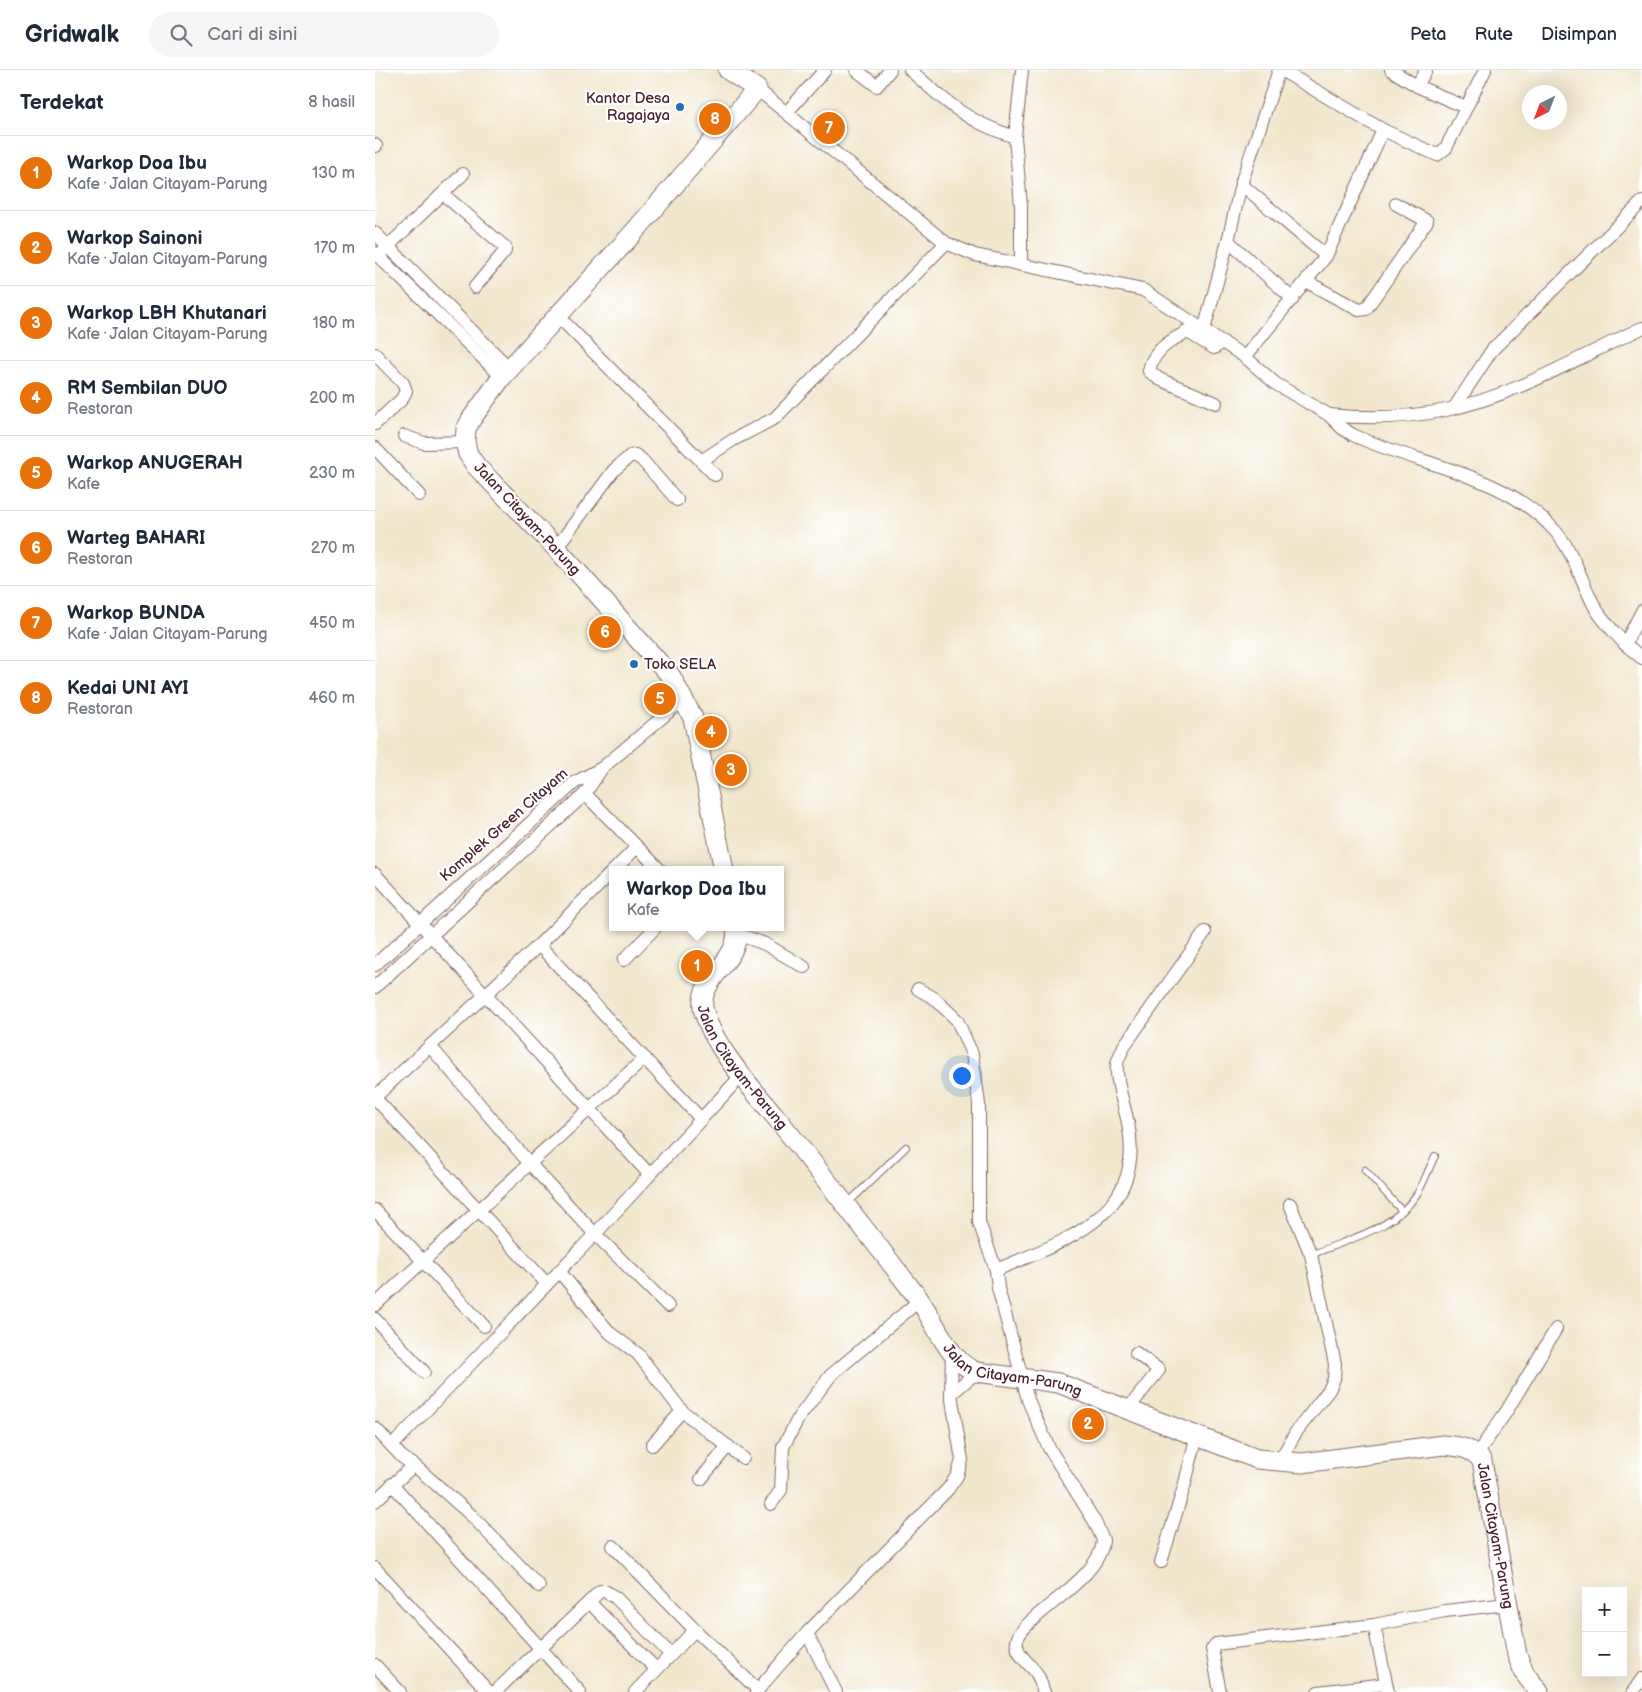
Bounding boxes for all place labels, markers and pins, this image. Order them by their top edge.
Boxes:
place label: Kantor Desa Ragajaya [586,89,670,125]
pin: 8 [699,100,731,138]
marker: Kantor Desa Ragajaya [674,101,686,113]
pin: 7 [813,109,845,147]
pin: 6 [589,613,621,651]
place label: Toko SELA [644,655,717,674]
marker: Toko SELA [628,658,640,670]
pin: 5 [644,680,676,718]
pin: 4 [695,713,727,751]
pin: 3 [715,751,747,789]
pin: 1 [681,947,713,985]
pin: 2 [1072,1405,1104,1443]

